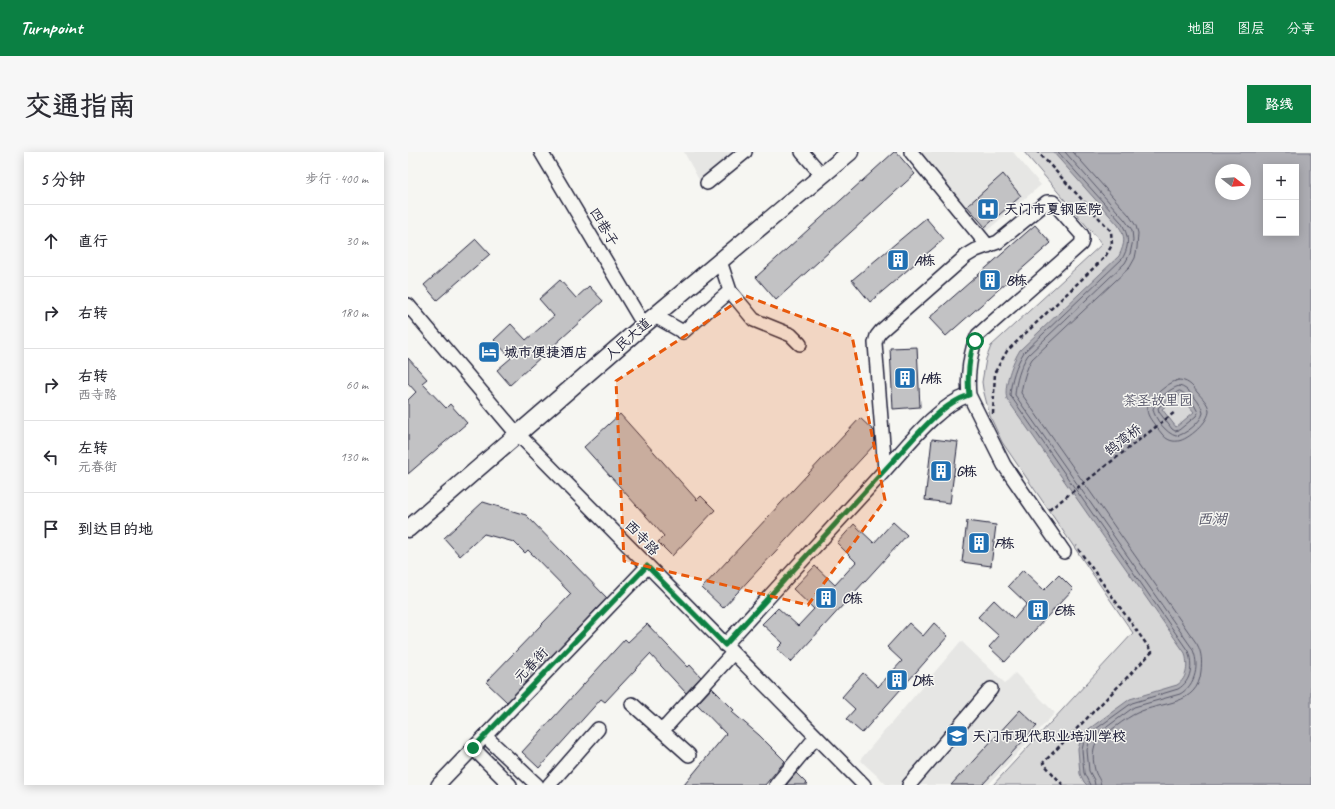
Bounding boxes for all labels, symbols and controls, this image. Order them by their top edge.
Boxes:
text: Turnpoint [20,16,82,40]
text: 地图 [1187,20,1215,37]
text: 图层 [1237,20,1265,37]
text: 分享 [1287,20,1315,37]
button: 路线 [1247,85,1311,123]
text: 交通指南 [24,88,136,123]
north arrow [1215,164,1251,200]
map controls [1263,164,1299,236]
button: + [1263,164,1299,200]
text: 5 分钟 [40,169,86,190]
text: 步行 · 400 m [305,171,368,187]
hospital icon: 天门市夏钢医院 [975,196,1001,222]
button: − [1263,200,1299,236]
place label: 天门市夏钢医院 [1004,201,1102,218]
street label: 四巷子 [586,205,622,249]
icon: ahead [40,230,62,252]
text: 直行 [78,232,108,251]
text: 30 m [346,233,368,249]
building icon: A栋 [885,247,911,273]
place label: A栋 [914,252,935,269]
building icon: B栋 [977,267,1003,293]
place label: B栋 [1006,272,1027,289]
icon: right [40,302,62,324]
text: 右转 [78,304,108,323]
text: 180 m [340,305,368,321]
street label: 人民大道 [601,314,655,364]
route start [966,332,984,350]
hotel icon: 城市便捷酒店 [476,339,502,365]
place label: 城市便捷酒店 [504,344,588,361]
building icon: H栋 [892,365,918,391]
text: 右转 [78,367,108,386]
place label: H栋 [920,370,942,387]
icon: right [40,374,62,396]
text: 60 m [346,377,368,393]
text: 西寺路 [78,387,117,403]
park label: 茶圣故里园 [1123,392,1193,409]
street label: 鹄湾桥 [1101,420,1145,460]
text: 左转 [78,439,108,458]
icon: left [40,446,62,468]
text: 130 m [340,449,368,465]
building icon: G栋 [928,458,954,484]
text: 元春街 [78,459,117,475]
place label: G栋 [956,463,977,480]
water label: 西湖 [1197,510,1229,529]
street label: 西寺路 [621,517,663,559]
icon: arrive [40,518,62,540]
text: 到达目的地 [78,520,153,539]
building icon: F栋 [966,530,992,556]
place label: F栋 [994,535,1015,552]
building icon: C栋 [813,585,839,611]
place label: C栋 [842,590,863,607]
building icon: E栋 [1025,597,1051,623]
place label: E栋 [1054,602,1075,619]
street label: 元春街 [510,644,552,686]
building icon: D栋 [884,667,910,693]
place label: D栋 [912,672,934,689]
school or university icon: 天门市现代职业培训学校 [944,723,970,749]
place label: 天门市现代职业培训学校 [972,728,1126,745]
route end [464,739,482,757]

